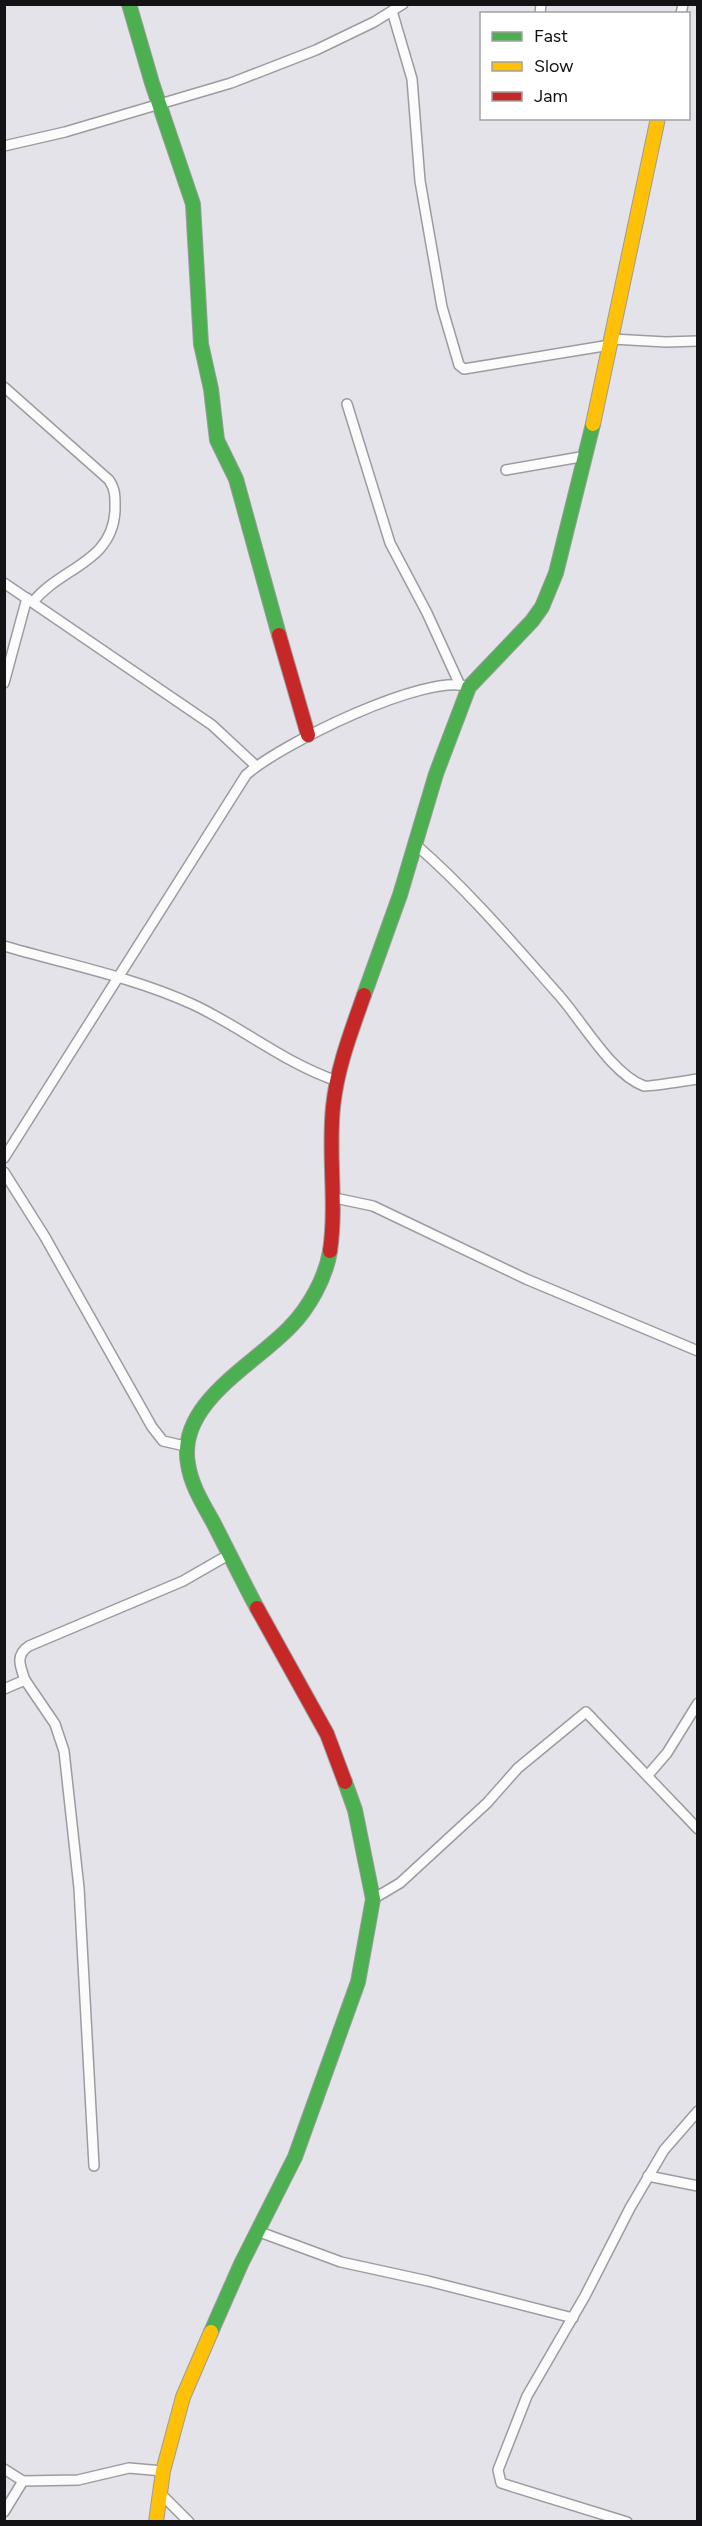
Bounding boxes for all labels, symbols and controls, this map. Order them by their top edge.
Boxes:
legend [480,12,690,120]
text: Fast [534,25,568,47]
text: Slow [534,55,573,77]
text: Jam [534,85,568,107]

